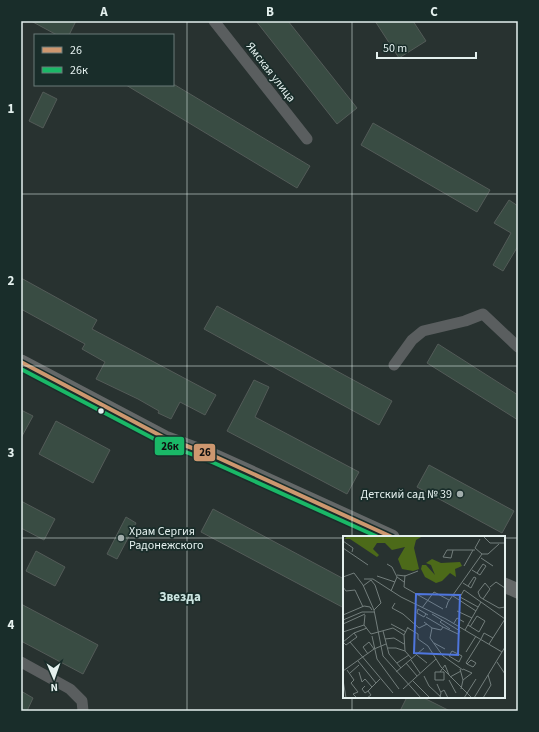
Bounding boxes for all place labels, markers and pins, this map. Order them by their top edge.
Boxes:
unlabelled marker [96,406,106,416]
place label: Детский сад № 39 [360,486,452,503]
marker: Детский сад № 39 [455,489,465,499]
place label: Храм Сергия Радонежского [129,523,204,554]
marker: Храм Сергия Радонежского [116,533,126,543]

